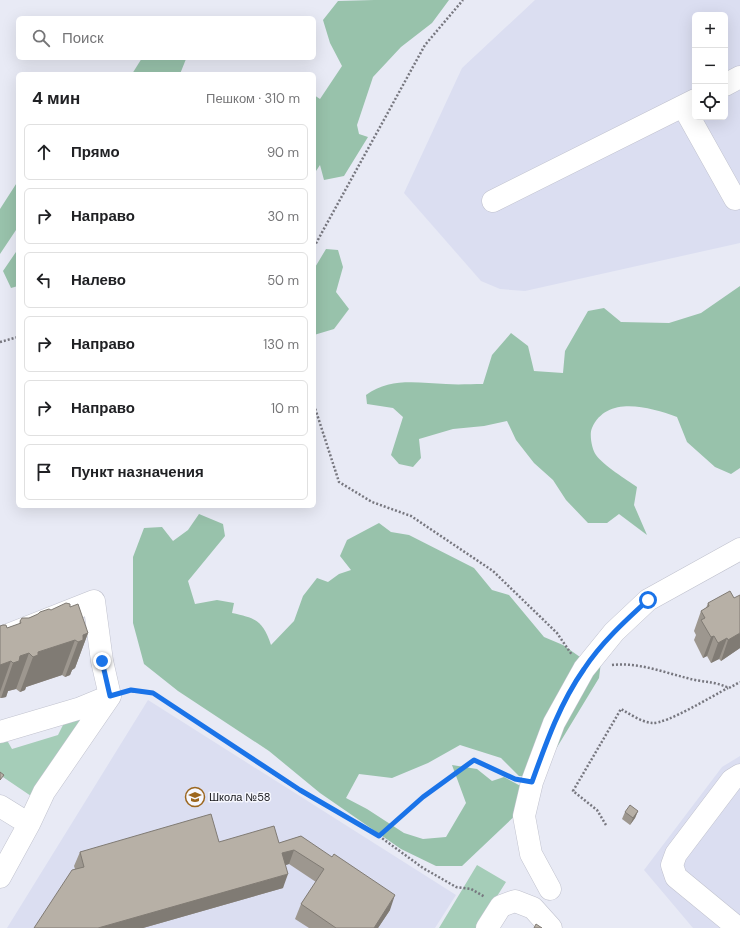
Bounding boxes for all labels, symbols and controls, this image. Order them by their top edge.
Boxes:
map controls [692,12,728,120]
button: + [692,12,728,48]
search box [16,16,316,60]
icon: search [30,27,52,49]
text: Поиск [62,28,104,48]
button: − [692,48,728,84]
button: locate [692,84,728,120]
text: 4 мин [32,87,80,109]
text: Пешком · 310 m [206,90,300,107]
icon: ahead [33,141,55,163]
text: Прямо [71,142,120,162]
text: 90 m [267,144,299,161]
icon: right [33,205,55,227]
text: Направо [71,206,135,226]
text: 30 m [267,208,299,225]
icon: left [33,269,55,291]
text: Налево [71,270,126,290]
text: 50 m [267,272,299,289]
icon: right [33,333,55,355]
text: Направо [71,334,135,354]
text: 130 m [263,336,299,353]
icon: right [33,397,55,419]
text: Направо [71,398,135,418]
text: 10 m [271,400,299,417]
icon: arrive [33,461,55,483]
text: Пункт назначения [71,462,204,482]
route start [639,591,657,609]
route end [93,652,111,670]
school or university icon: Школа №58 [184,786,206,808]
place label: Школа №58 [209,790,271,804]

